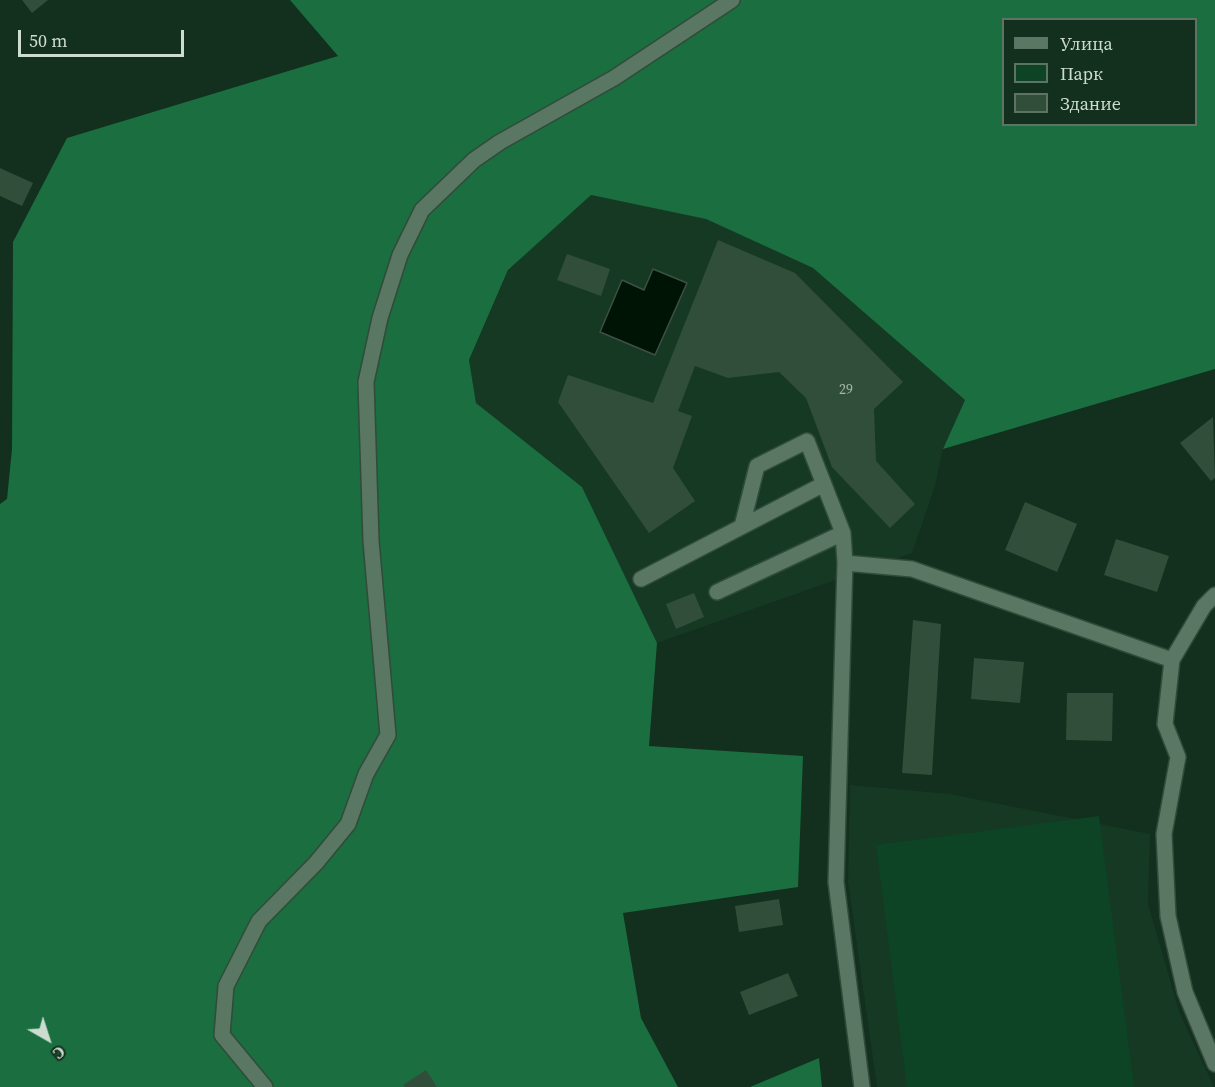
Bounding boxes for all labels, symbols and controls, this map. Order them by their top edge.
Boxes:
scale bar [21,18,188,56]
legend [1002,18,1197,126]
text: 50 m [29,28,67,53]
text: Улица [1060,31,1113,56]
text: Парк [1060,61,1103,86]
text: Здание [1060,91,1121,116]
house number: 29 [839,382,853,398]
north arrow [18,1009,78,1069]
text: С [49,1041,70,1065]

